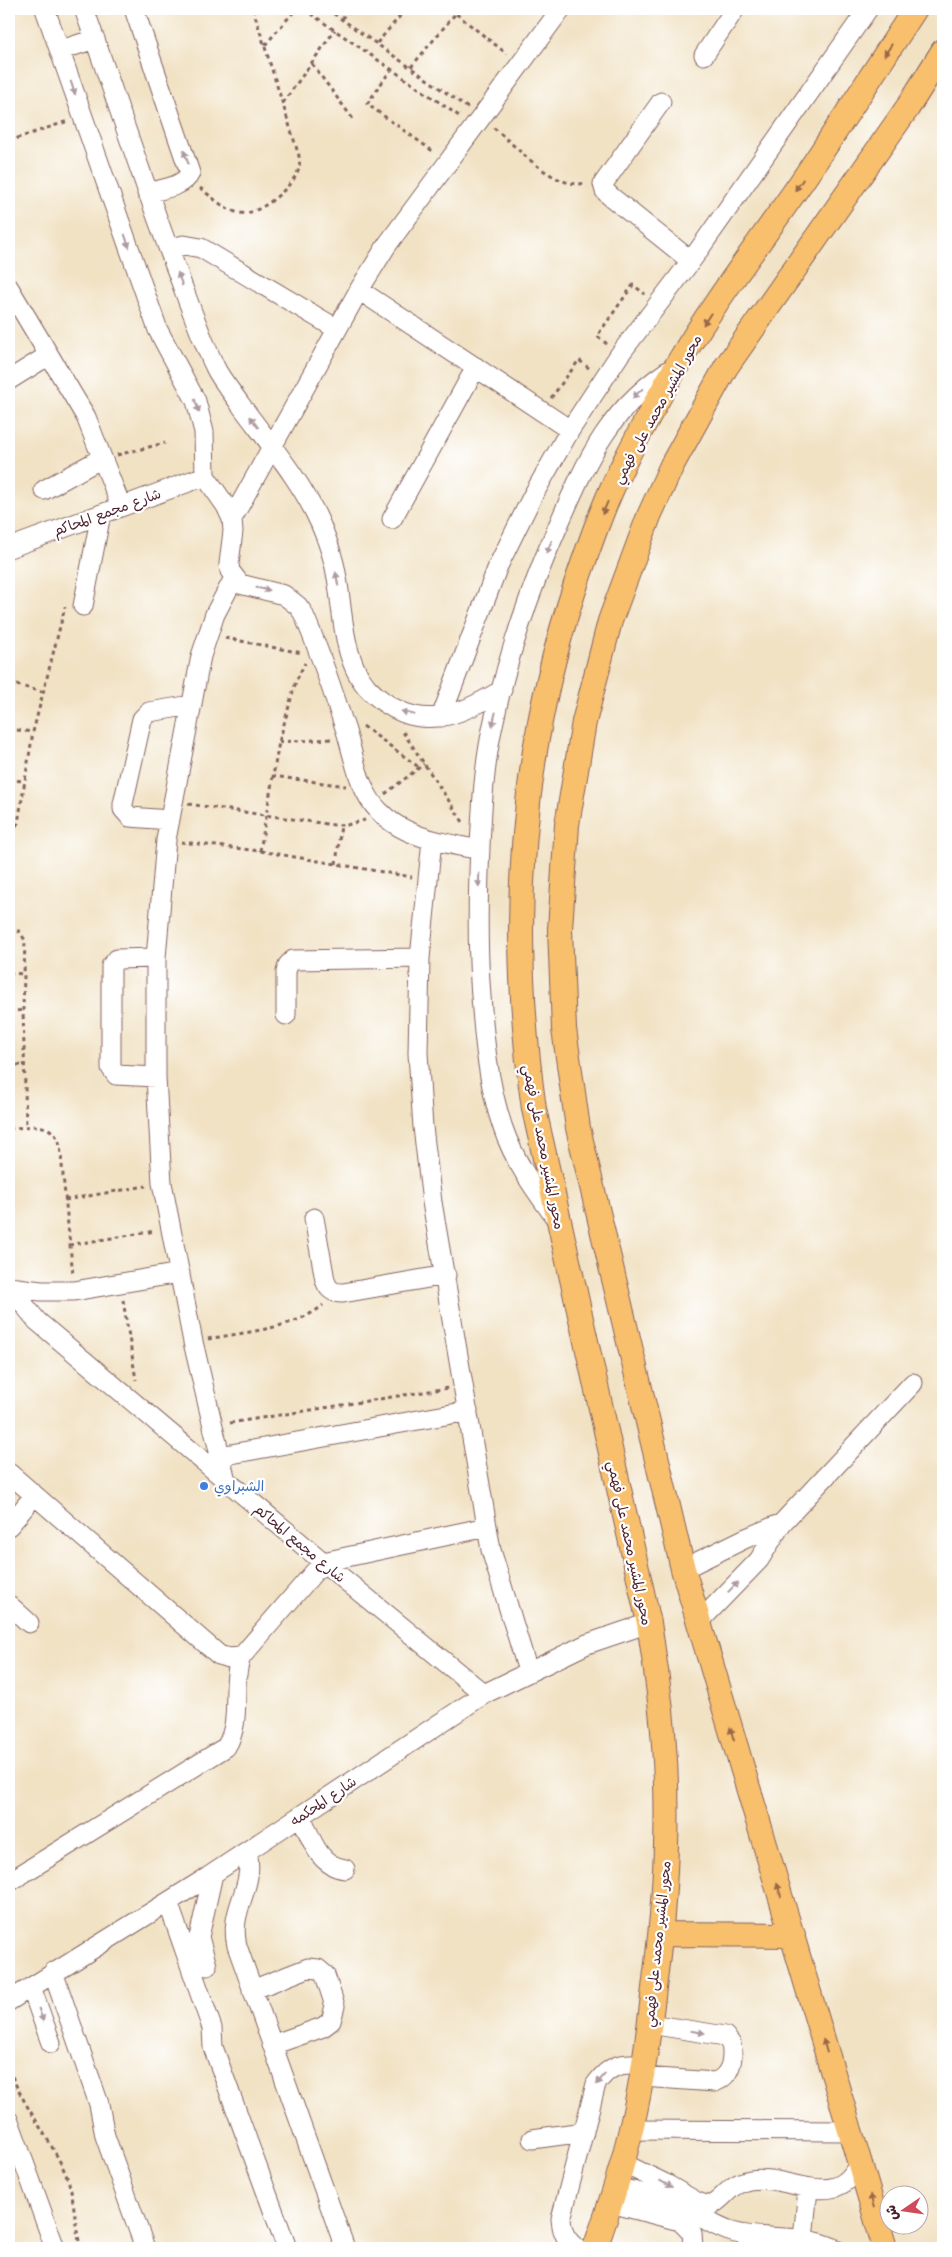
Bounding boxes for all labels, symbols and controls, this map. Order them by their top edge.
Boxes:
one-way arrow [883,43,893,56]
one-way arrow [70,80,78,95]
one-way arrow [181,149,189,164]
one-way arrow [794,179,804,192]
one-way arrow [123,234,131,249]
one-way arrow [176,271,184,286]
one-way arrow [702,312,711,326]
street label: محور المشير محمد على فهمي [608,331,709,489]
one-way arrow [632,387,644,399]
one-way arrow [193,399,201,414]
one-way arrow [249,416,259,429]
street label: شارع مجمع المحاكم [50,483,164,542]
one-way arrow [600,501,608,515]
one-way arrow [544,540,552,554]
one-way arrow [333,571,341,587]
one-way arrow [255,586,271,594]
one-way arrow [400,709,415,717]
one-way arrow [490,711,498,726]
one-way arrow [475,872,483,888]
street label: محور المشير محمد على فهمي [515,1063,570,1232]
street label: محور المشير محمد على فهمي [600,1459,657,1628]
place label: الشبراوي [214,1476,264,1497]
marker: الشبراوي [198,1480,210,1492]
street label: شارع مجمع المحاكم [249,1499,350,1588]
one-way arrow [727,1581,739,1593]
one-way arrow [728,1727,736,1742]
street label: شارع المحكمه [286,1771,360,1831]
street label: محور المشير محمد على فهمي [638,1860,679,2029]
one-way arrow [775,1882,783,1897]
one-way arrow [37,2008,45,2023]
one-way arrow [690,2028,706,2036]
one-way arrow [820,2038,828,2053]
one-way arrow [596,2072,607,2085]
one-way arrow [659,2180,673,2188]
north arrow [880,2184,930,2234]
one-way arrow [867,2194,875,2209]
text: ش [880,2203,902,2223]

